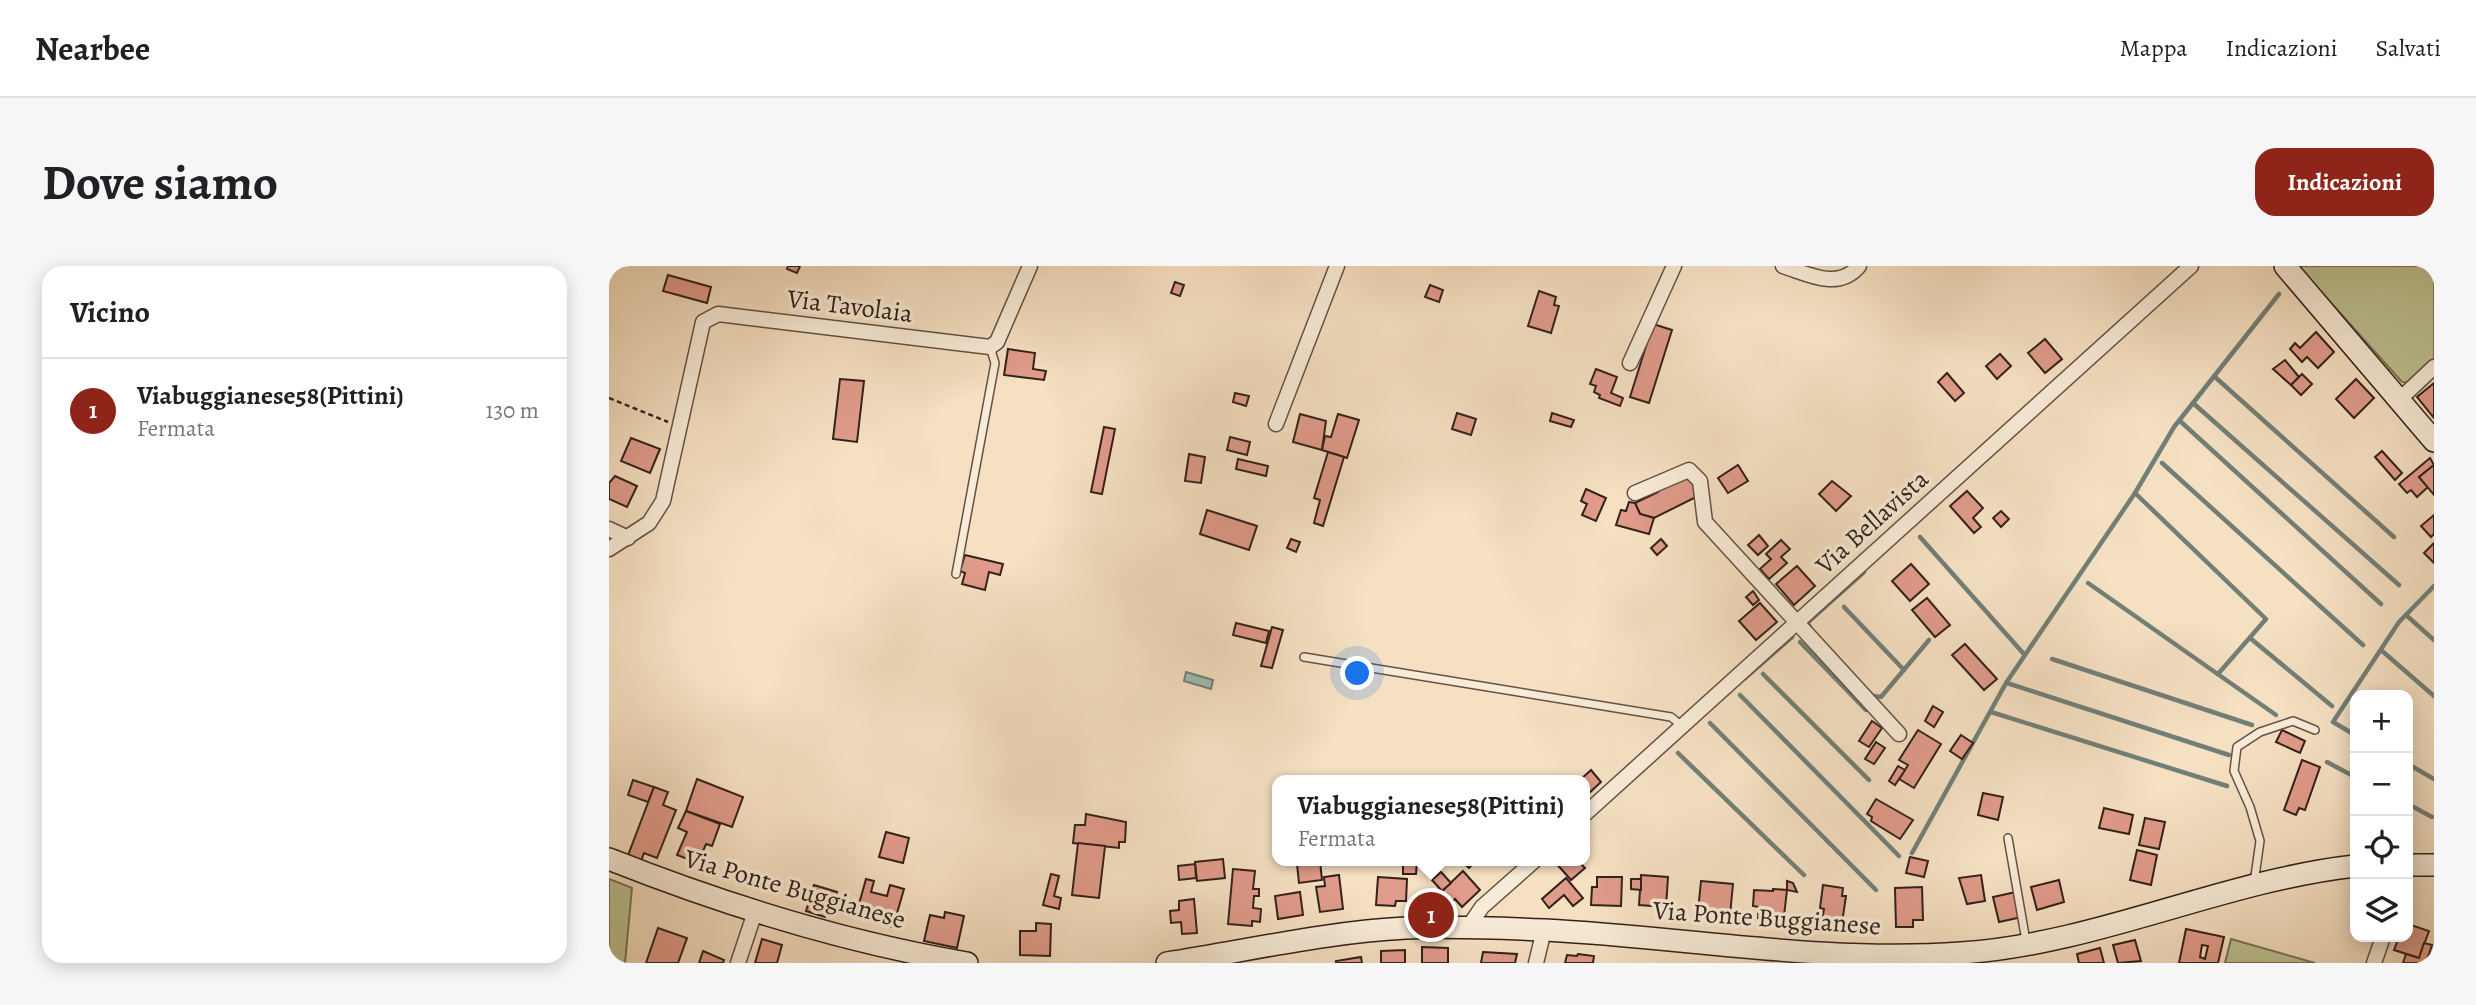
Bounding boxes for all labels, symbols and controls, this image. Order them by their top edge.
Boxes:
text: Nearbee [35,26,150,71]
text: Mappa [2120,32,2188,64]
text: Indicazioni [2226,32,2338,64]
text: Salvati [2376,32,2441,64]
button: Indicazioni [2255,148,2434,216]
text: Dove siamo [42,149,278,216]
street label: Via Tavolaia [784,281,915,331]
text: Vicino [70,292,150,332]
text: Viabuggianese58(Pittini) [137,378,404,413]
text: 1 [89,395,97,426]
text: 130 m [486,395,539,426]
text: Fermata [137,413,215,444]
street label: Via Bellavista [1807,462,1936,583]
your location [1340,656,1374,690]
map controls [2350,690,2413,942]
button: + [2350,690,2413,753]
button: − [2350,753,2413,816]
popup [1272,775,1590,866]
text: Viabuggianese58(Pittini) [1298,788,1564,823]
button: locate [2350,816,2413,879]
text: Fermata [1298,823,1376,854]
street label: Via Ponte Buggianese [680,840,910,937]
button: layers [2350,879,2413,942]
pin: 1 [1408,889,1454,941]
street label: Via Ponte Buggianese [1651,893,1882,943]

